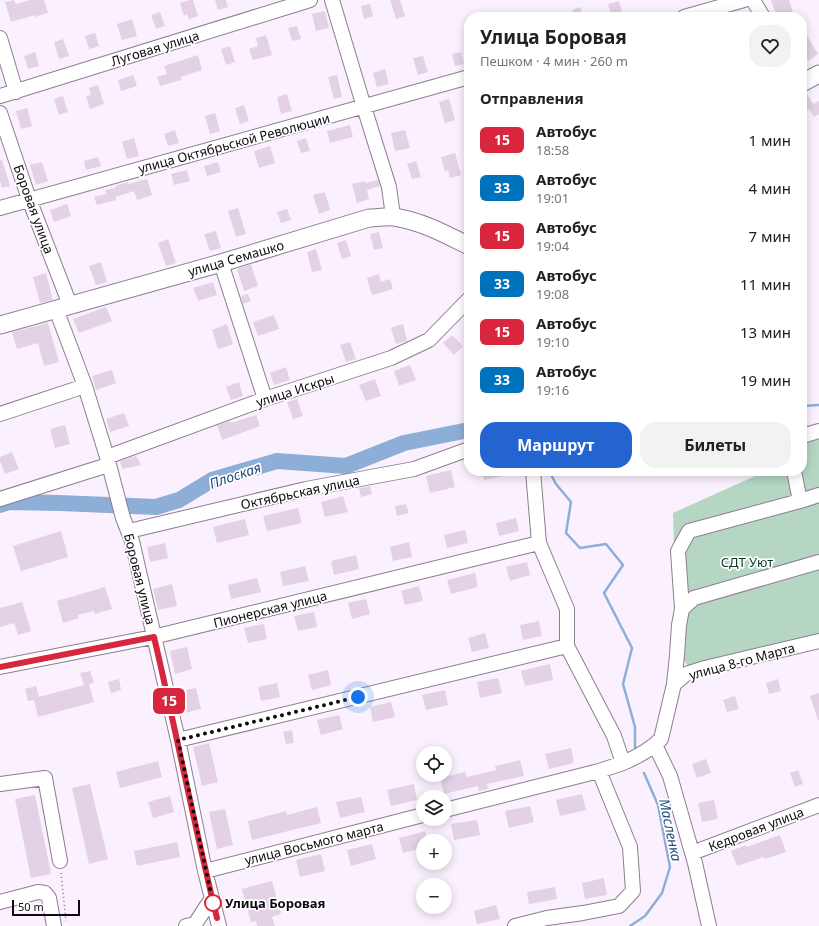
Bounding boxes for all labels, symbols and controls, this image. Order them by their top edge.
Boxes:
text: Улица Боровая [480,24,627,50]
button: heart [749,25,791,67]
street label: Луговая улица [109,26,201,70]
text: Пешком · 4 мин · 260 m [480,52,628,70]
text: Отправления [480,88,584,108]
street label: улица Октябрьской Революции [136,109,332,177]
text: Автобус [536,121,597,141]
text: 15 [494,130,510,149]
text: 1 мин [748,130,791,150]
text: 18:58 [536,141,569,159]
street label: Боровая улица [10,162,58,256]
text: Автобус [536,169,597,189]
text: 33 [494,178,510,197]
text: 4 мин [748,178,791,198]
text: 19:01 [536,189,569,207]
text: Автобус [536,217,597,237]
text: 15 [494,226,510,245]
text: 7 мин [748,226,791,246]
street label: улица Семашко [186,236,286,280]
text: 19:04 [536,237,569,255]
text: Автобус [536,265,597,285]
text: 33 [494,274,510,293]
text: 11 мин [740,274,791,294]
text: 19:08 [536,285,569,303]
text: Автобус [536,313,597,333]
text: 15 [494,322,510,341]
text: 13 мин [740,322,791,342]
text: 19:10 [536,333,569,351]
text: Автобус [536,361,597,381]
street label: улица Искры [254,369,336,411]
text: 33 [494,370,510,389]
text: 19 мин [740,370,791,390]
text: 19:16 [536,381,569,399]
button: Маршрут [480,422,632,468]
button: Билеты [640,422,791,468]
water label: Плоская [207,457,263,493]
street label: Октябрьская улица [239,471,361,513]
street label: Боровая улица [120,531,160,627]
park label: СДТ Уют [721,553,773,571]
street label: Пионерская улица [211,586,329,632]
street label: улица 8-го Марта [687,638,797,684]
your location [348,687,368,707]
line badge: 15 [151,688,187,714]
text: 15 [161,691,177,710]
map controls [416,746,452,914]
button: locate [416,746,452,782]
button: layers [416,790,452,826]
water label: Масленка [655,797,687,863]
street label: Кедровая улица [706,803,806,855]
street label: улица Восьмого марта [243,817,385,869]
button: + [416,834,452,870]
button: − [416,878,452,914]
marker: Улица Боровая [204,894,222,912]
place label: Улица Боровая [225,894,325,912]
scale bar [12,898,80,917]
text: 50 m [18,899,44,914]

